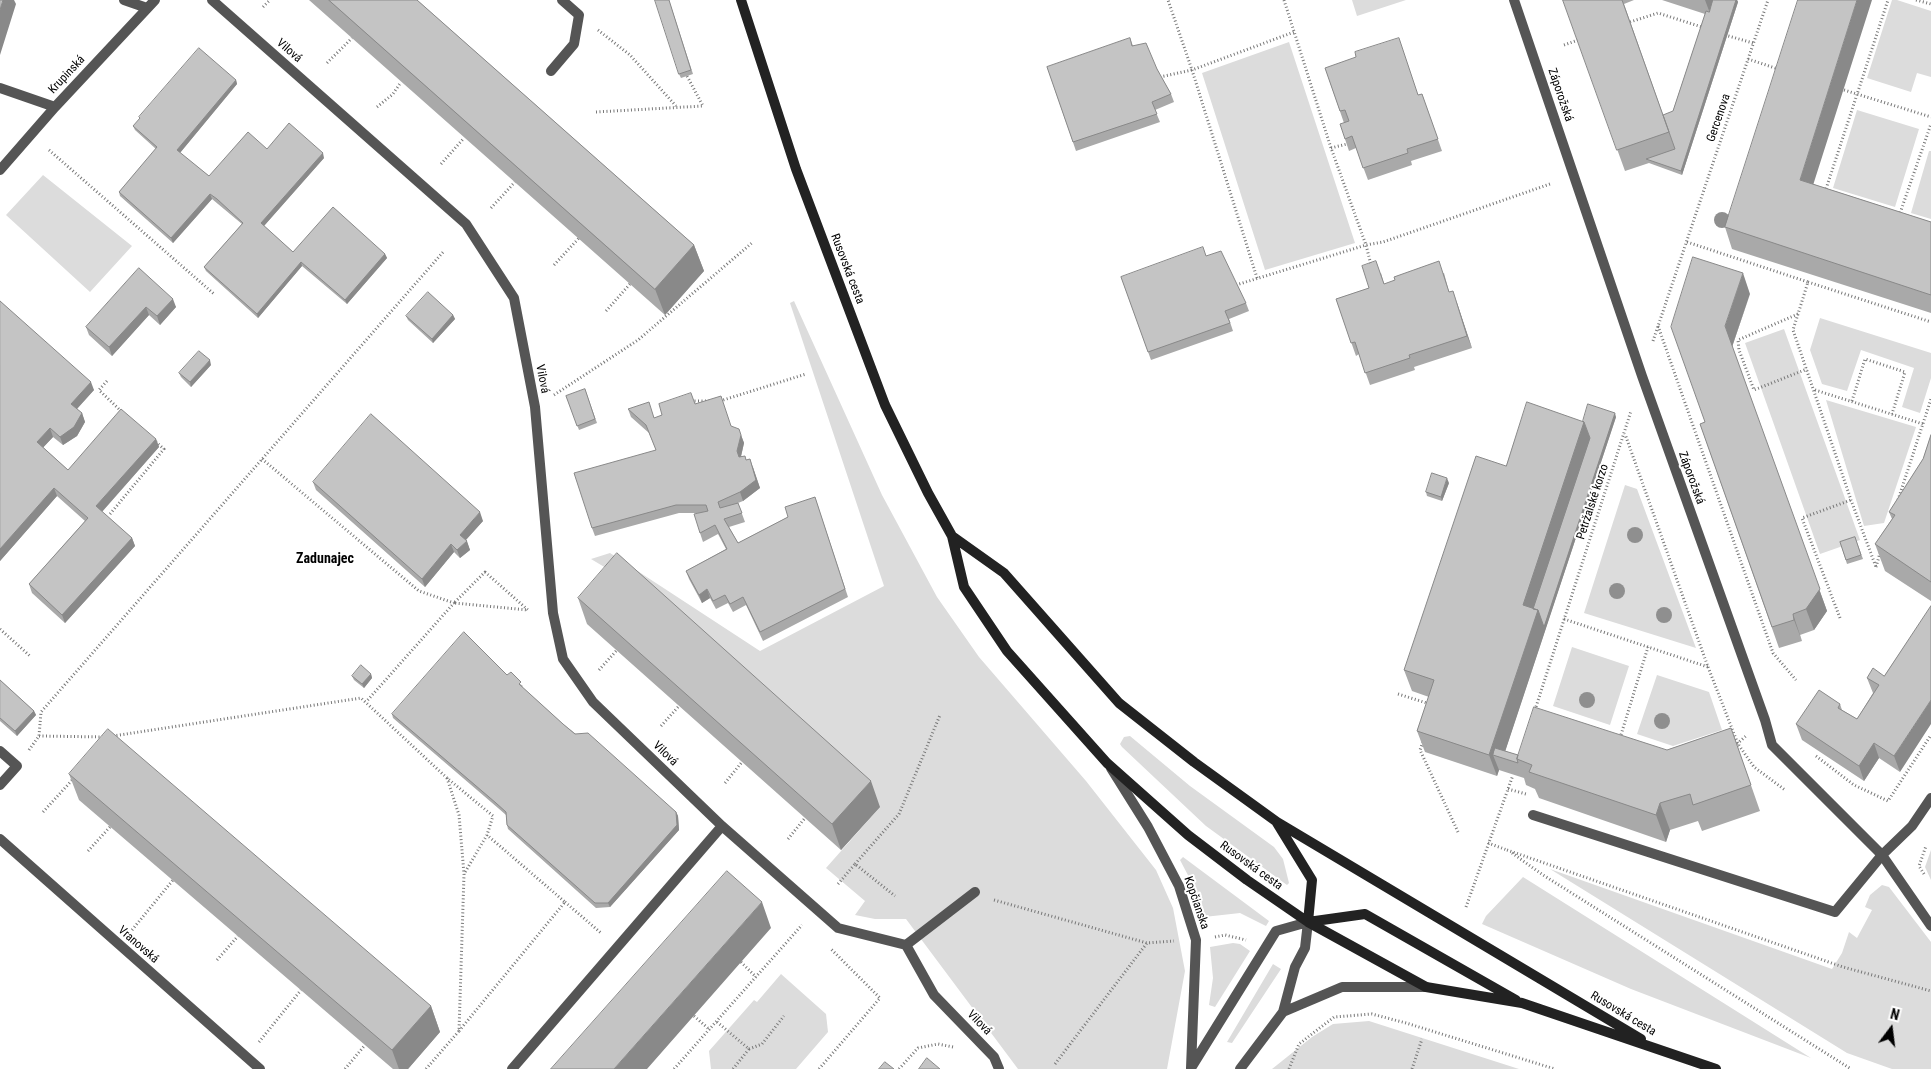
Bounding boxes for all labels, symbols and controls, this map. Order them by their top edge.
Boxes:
street label: Vilová [273,36,305,66]
street label: Krupinská [46,53,88,97]
street label: Záporožská [1544,66,1576,124]
street label: Gercenova [1704,92,1734,144]
street label: Rusovská cesta [827,232,867,306]
street label: Vilová [532,363,552,395]
street label: Záporožská [1675,450,1707,506]
street label: Petržalské korzo [1574,462,1612,542]
district label: Zadunajec [296,551,354,567]
street label: Vilová [650,739,680,769]
street label: Rusovská cesta [1217,838,1285,894]
street label: Kopčianska [1180,875,1212,931]
street label: Vranovská [115,923,161,967]
street label: Rusovská cesta [1588,989,1658,1039]
north arrow [1866,1004,1916,1054]
text: N [1889,1006,1901,1023]
street label: Vilová [964,1008,994,1038]

